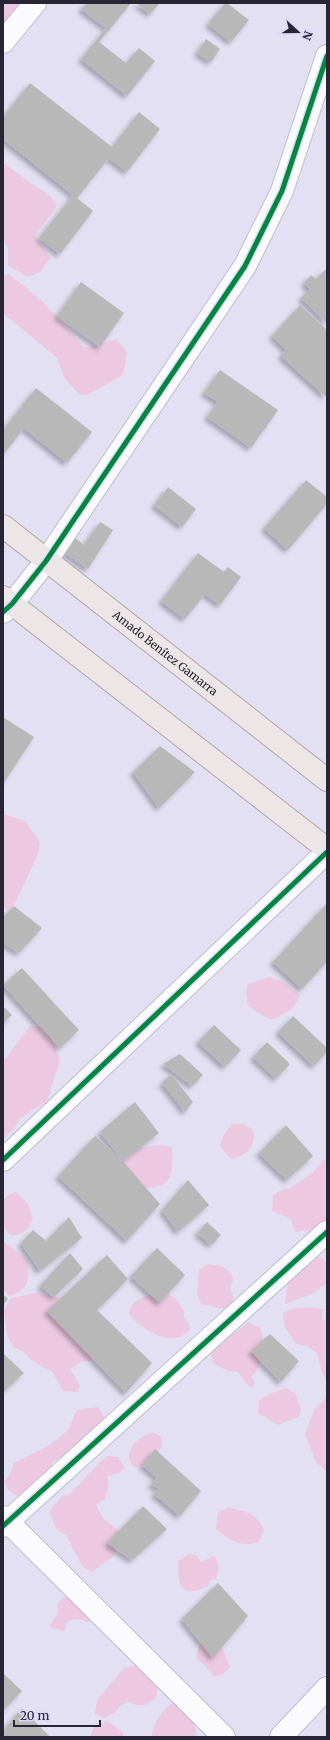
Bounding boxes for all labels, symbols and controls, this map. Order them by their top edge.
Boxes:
north arrow [278,12,318,52]
text: N [299,29,315,42]
street label: Amado Benítez Gamarra [109,607,220,699]
scale bar [14,1702,100,1728]
text: 20 m [20,1708,49,1723]

